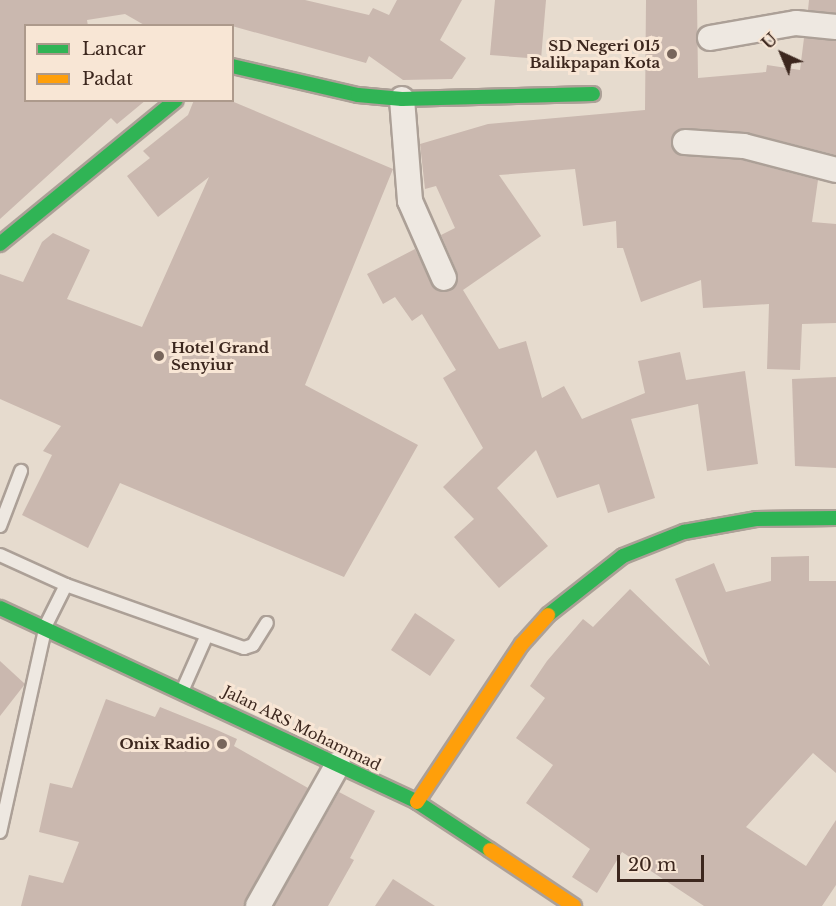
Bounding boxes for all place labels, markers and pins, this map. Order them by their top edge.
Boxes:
place label: SD Negeri 015 Balikpapan Kota [530,36,660,71]
marker: SD Negeri 015 Balikpapan Kota [665,47,679,61]
place label: Hotel Grand Senyiur [171,338,269,373]
marker: Hotel Grand Senyiur [152,349,166,363]
place label: Onix Radio [119,735,210,753]
marker: Onix Radio [215,737,229,751]

